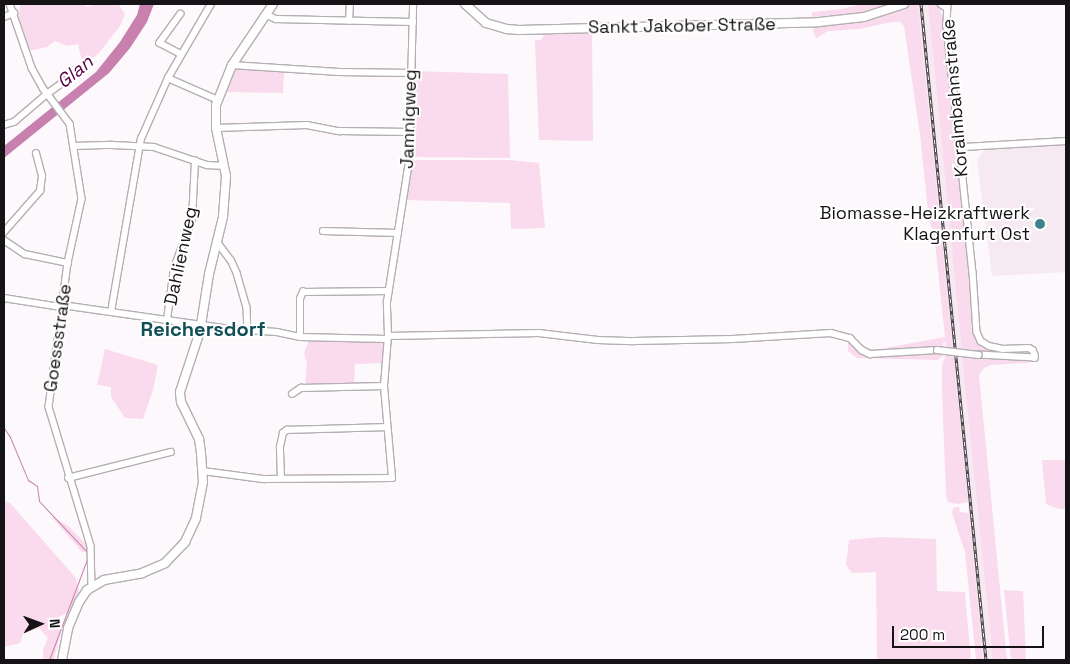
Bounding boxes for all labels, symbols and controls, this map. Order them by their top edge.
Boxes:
street label: Sankt Jakober Straße [588,14,776,38]
street label: Koralmbahnstraße [937,18,973,178]
water label: Glan [52,51,98,93]
street label: Jamnigweg [396,69,422,169]
place label: Biomasse-Heizkraftwerk Klagenfurt Ost [820,203,1030,245]
street label: Dahlienweg [160,205,202,307]
marker: Biomasse-Heizkraftwerk Klagenfurt Ost [1034,218,1046,230]
street label: Goessstraße [40,283,76,393]
district label: Reichersdorf [141,317,265,341]
north arrow [15,599,65,649]
scale bar [895,616,1048,648]
text: N [46,618,64,628]
text: 200 m [900,625,945,644]

